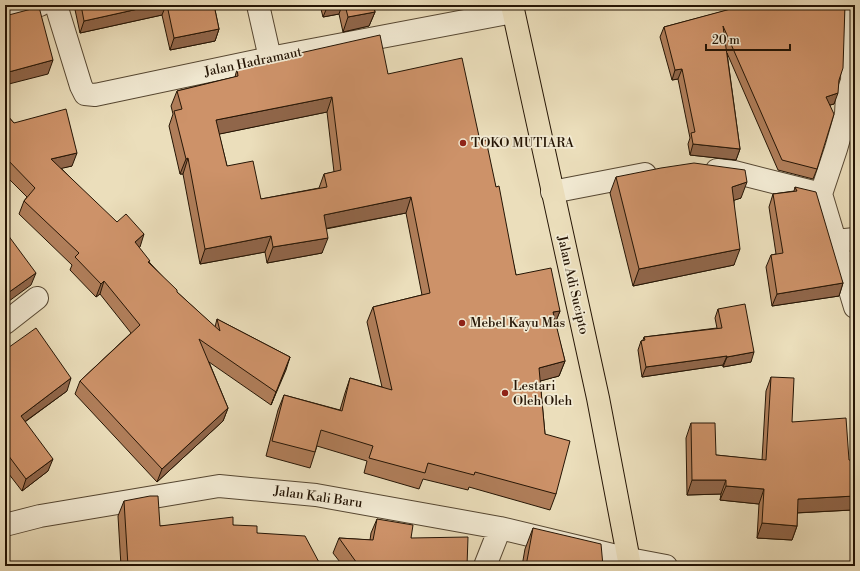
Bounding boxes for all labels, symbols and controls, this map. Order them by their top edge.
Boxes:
scale bar [706,26,790,52]
text: 20 m [712,33,740,48]
street label: Jalan Hadramaut [202,44,304,80]
place label: TOKO MUTIARA [471,135,575,151]
marker: TOKO MUTIARA [458,138,468,148]
street label: Jalan Adi Sucipto [554,233,592,336]
place label: Mebel Kayu Mas [470,315,566,331]
marker: Mebel Kayu Mas [457,318,467,328]
place label: Lestari Oleh Oleh [513,378,573,409]
marker: Lestari Oleh Oleh [500,388,510,398]
street label: Jalan Kali Baru [272,483,364,511]

